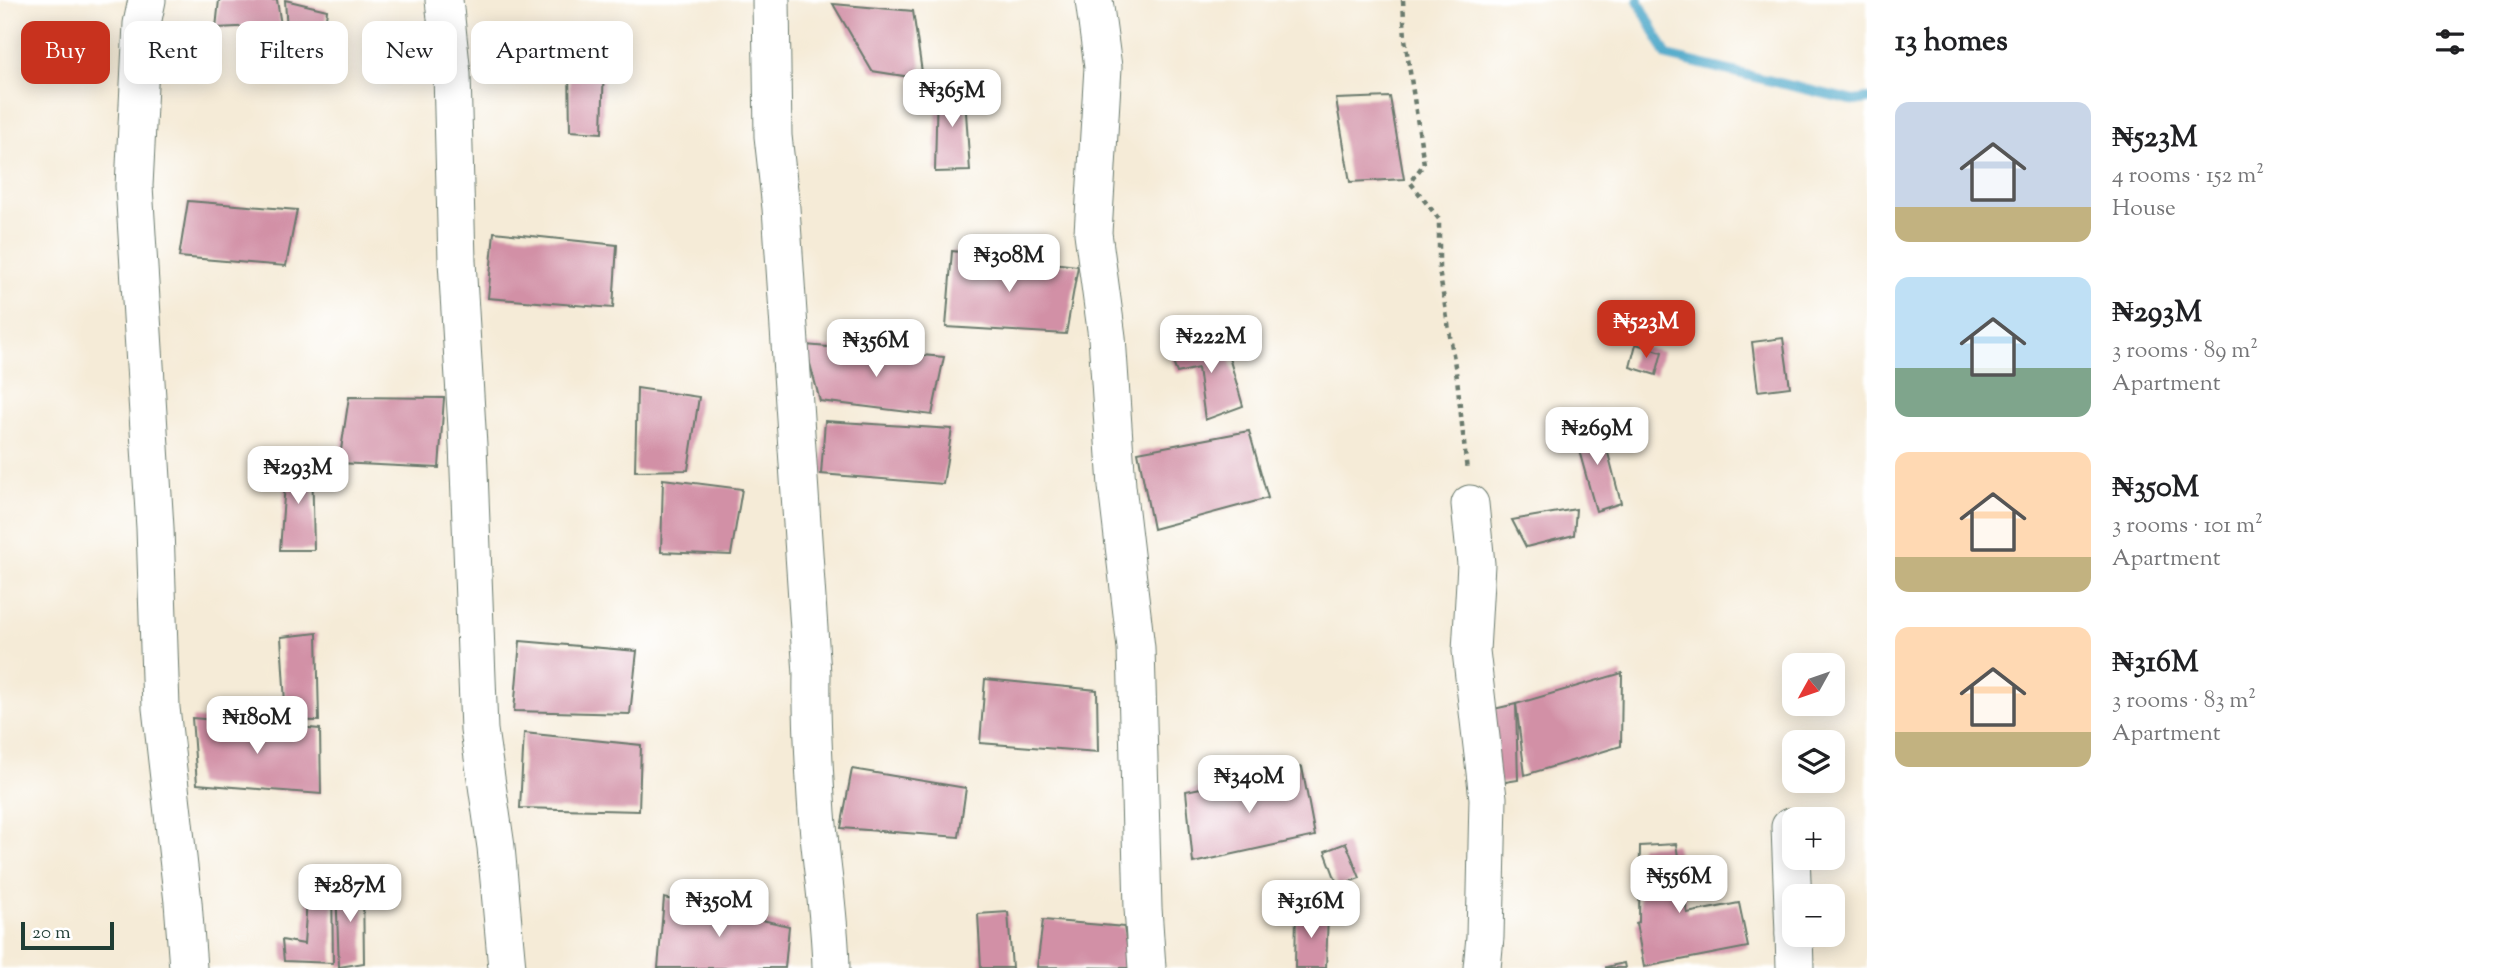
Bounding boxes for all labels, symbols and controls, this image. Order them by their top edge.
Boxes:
chip: Buy [21,21,110,84]
chip: Rent [124,21,222,84]
chip: Filters [236,21,348,84]
chip: New [362,21,457,84]
chip: Apartment [471,21,633,84]
text: 13 homes [1895,21,2008,64]
icon: filters [2431,23,2469,61]
pin: ₦365M [903,69,1001,129]
text: ₦365M [919,75,985,108]
text: ₦523M [2112,117,2198,160]
icon: home [1951,130,2035,214]
text: 4 rooms · 152 m² [2112,160,2264,193]
text: House [2112,193,2176,226]
pin: ₦308M [960,234,1058,294]
text: ₦308M [974,240,1044,273]
text: ₦293M [2112,292,2202,335]
pin: ₦523M [1597,300,1695,360]
icon: home [1951,305,2035,389]
text: ₦523M [1613,306,1679,339]
pin: ₦222M [1162,316,1260,375]
pin: ₦356M [827,320,925,379]
text: ₦222M [1176,321,1246,354]
text: ₦356M [843,325,909,358]
text: 3 rooms · 89 m² [2112,335,2258,368]
text: Apartment [2112,368,2221,401]
pin: ₦269M [1548,407,1646,467]
text: ₦269M [1561,413,1633,446]
pin: ₦293M [249,447,347,506]
text: ₦293M [264,452,332,485]
text: ₦350M [2112,467,2199,510]
icon: home [1951,480,2035,564]
text: 3 rooms · 101 m² [2112,510,2263,543]
text: Apartment [2112,543,2221,576]
text: ₦316M [2112,642,2198,685]
north arrow [1782,653,1844,716]
map controls [1782,653,1845,947]
icon: home [1951,655,2035,739]
text: 3 rooms · 83 m² [2112,685,2256,718]
pin: ₦180M [208,696,306,756]
text: ₦180M [223,702,291,735]
text: Apartment [2112,718,2221,751]
button: layers [1782,730,1845,793]
pin: ₦340M [1200,756,1298,815]
text: ₦340M [1214,761,1284,794]
button: + [1782,807,1845,870]
pin: ₦556M [1630,856,1728,915]
text: ₦556M [1646,861,1712,894]
pin: ₦287M [301,864,399,924]
text: ₦287M [314,870,386,903]
pin: ₦350M [670,880,768,939]
pin: ₦316M [1262,880,1360,940]
button: − [1782,884,1845,947]
text: ₦350M [686,885,752,918]
text: ₦316M [1278,886,1344,919]
scale bar [21,919,114,951]
text: 20 m [32,920,71,947]

